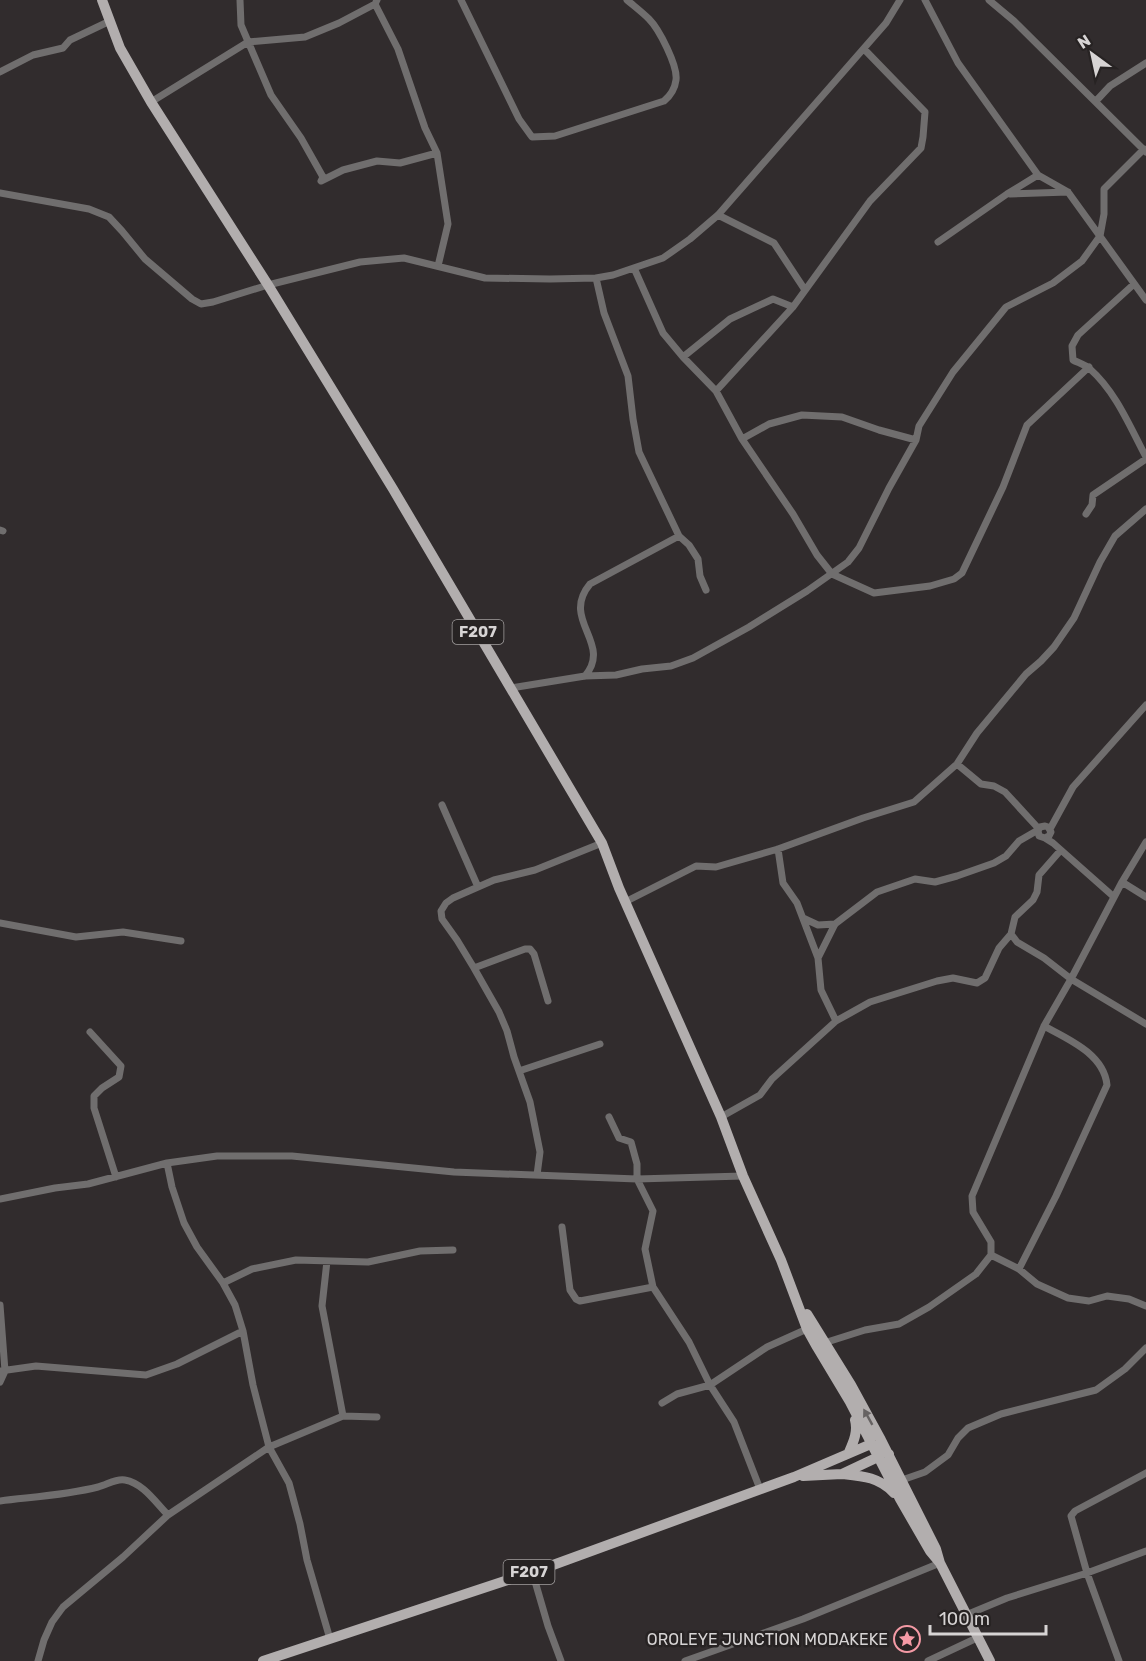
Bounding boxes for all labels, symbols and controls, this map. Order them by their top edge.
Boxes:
north arrow [1062,24,1122,84]
text: N [1074,31,1094,53]
road number: F207 [452,620,504,644]
one-way arrow [863,1408,873,1425]
road number: F207 [504,1560,554,1584]
scale bar [930,1598,1046,1636]
text: 100 m [939,1608,990,1630]
place icon: OROLEYE JUNCTION MODAKEKE [892,1624,922,1654]
place label: OROLEYE JUNCTION MODAKEKE [647,1630,888,1649]

